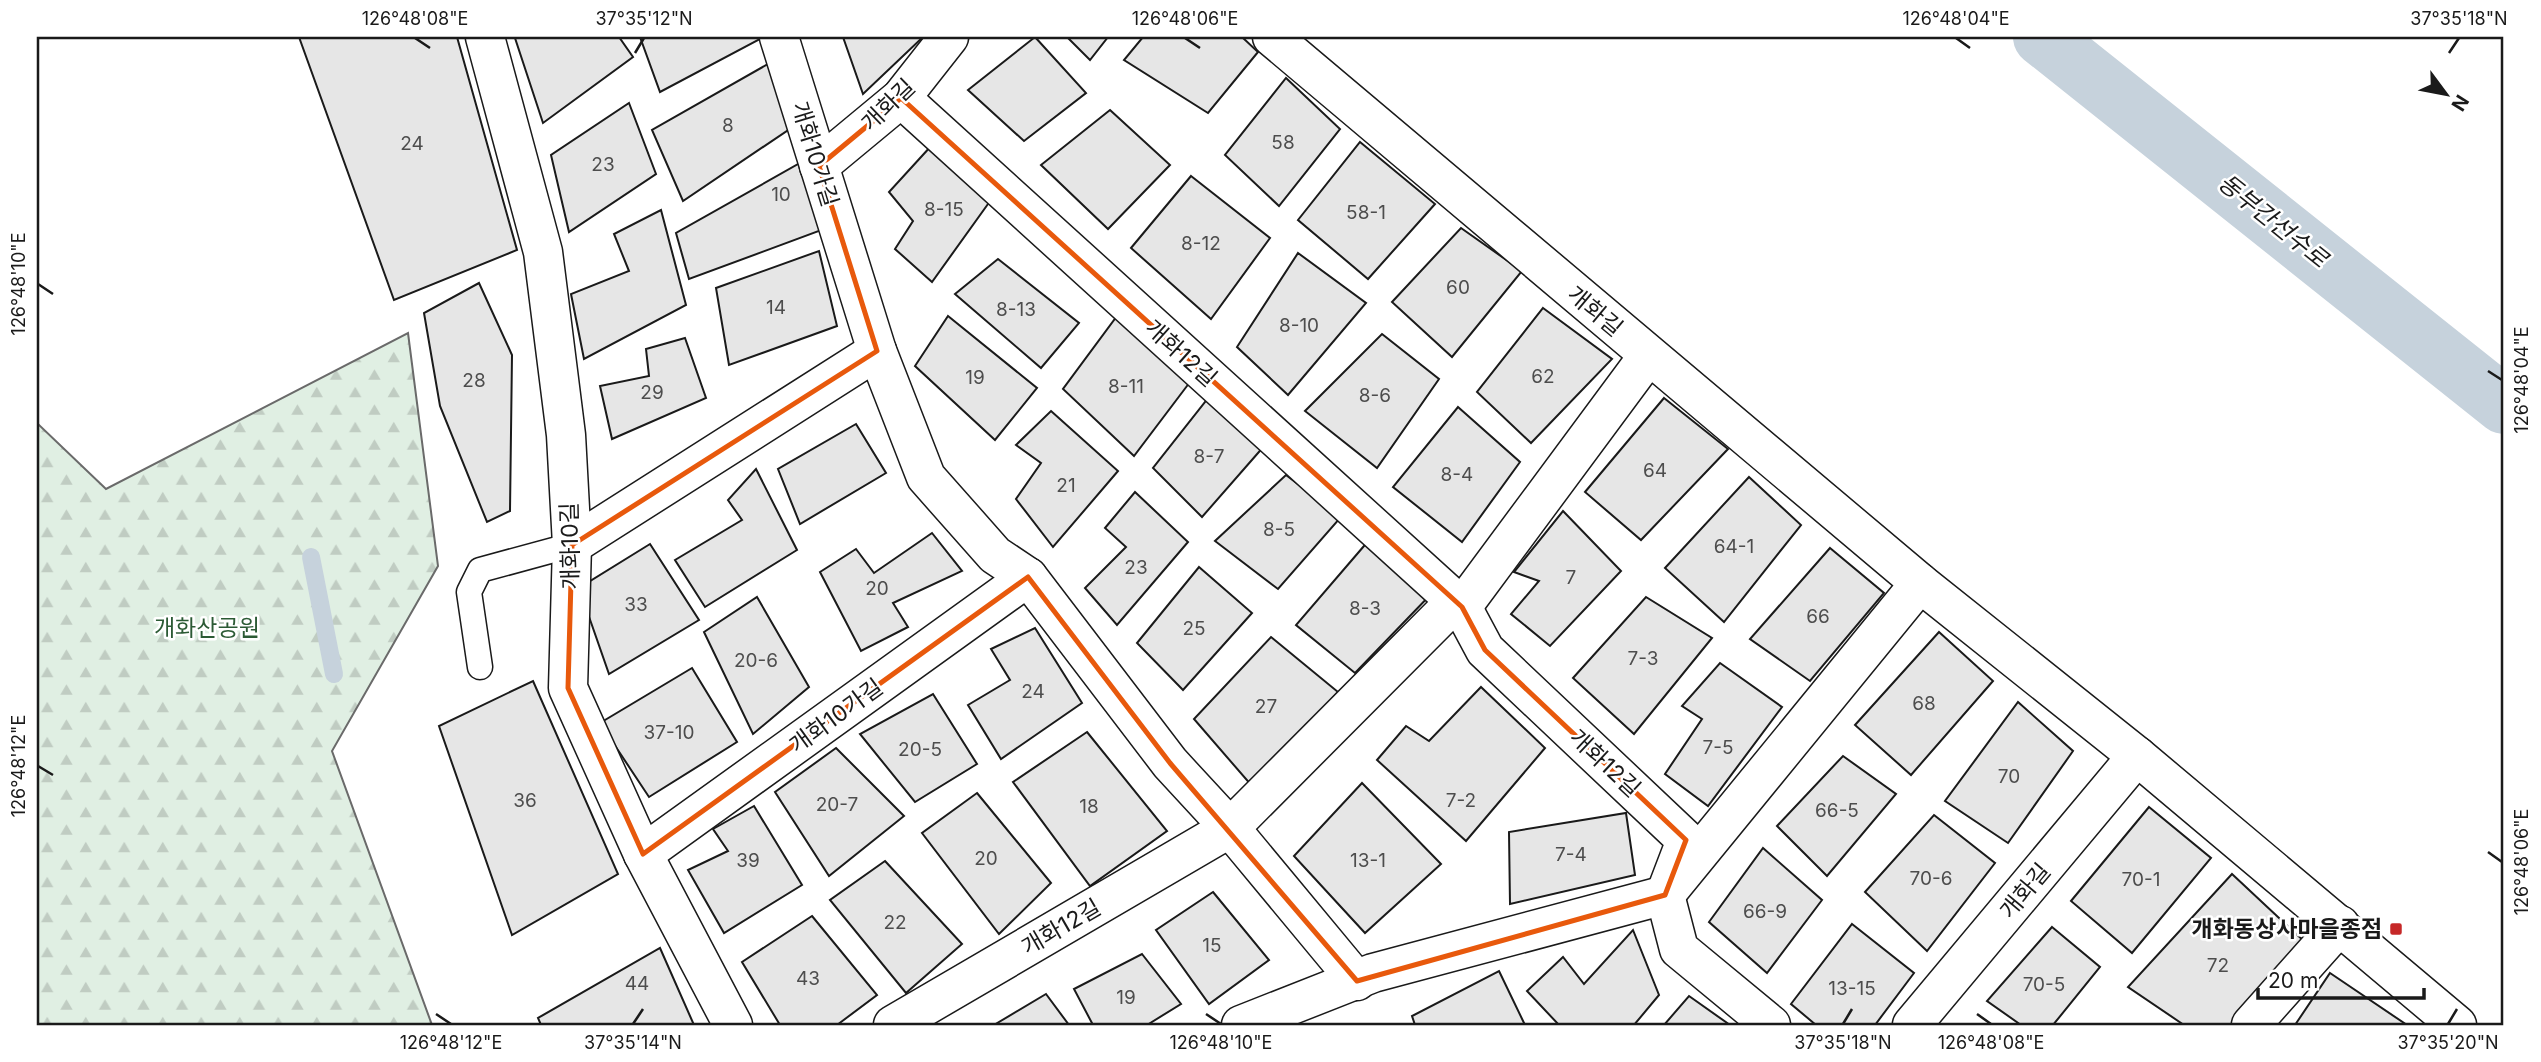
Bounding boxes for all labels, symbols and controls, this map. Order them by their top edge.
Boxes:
text: 126°48'08"E [362,8,468,29]
text: 37°35'12"N [595,8,693,29]
text: 126°48'06"E [1132,8,1238,29]
text: 126°48'04"E [1902,8,2010,29]
text: 37°35'18"N [2410,8,2508,29]
north arrow [2412,60,2482,130]
street label: 개화길 [855,73,921,137]
text: N [2446,91,2474,115]
street label: 개화10가길 [786,98,844,210]
house number: 8 [722,114,734,137]
house number: 58 [1271,131,1295,154]
house number: 24 [400,132,424,155]
house number: 23 [591,153,615,176]
water label: 동부간선수로 [2213,168,2335,274]
house number: 10 [771,183,791,206]
house number: 8-15 [924,198,964,221]
house number: 58-1 [1346,201,1386,224]
house number: 8-12 [1181,232,1221,255]
text: 126°48'10"E [8,233,29,335]
house number: 60 [1446,276,1470,299]
street label: 개화길 [1562,280,1628,342]
house number: 14 [766,296,786,319]
house number: 8-13 [996,298,1036,321]
street label: 개화12길 [1139,314,1223,392]
house number: 8-10 [1279,314,1319,337]
text: 126°48'04"E [2511,326,2532,434]
house number: 62 [1531,365,1555,388]
house number: 19 [965,366,985,389]
house number: 28 [462,369,486,392]
house number: 8-11 [1108,375,1144,398]
house number: 29 [640,381,664,404]
house number: 8-6 [1359,384,1391,407]
house number: 8-7 [1194,445,1224,468]
house number: 64 [1643,459,1667,482]
house number: 8-4 [1441,463,1473,486]
house number: 21 [1056,474,1076,497]
street label: 개화10길 [555,502,585,590]
house number: 8-5 [1263,518,1295,541]
house number: 64-1 [1714,535,1754,558]
house number: 23 [1124,556,1148,579]
house number: 7 [1566,566,1576,589]
house number: 20 [865,577,889,600]
house number: 33 [624,593,648,616]
house number: 8-3 [1349,597,1381,620]
house number: 66 [1806,605,1830,628]
park label: 개화산공원 [154,614,260,642]
house number: 25 [1182,617,1206,640]
house number: 7-3 [1627,647,1659,670]
house number: 20-6 [734,649,778,672]
street label: 개화10가길 [784,673,888,759]
house number: 24 [1021,680,1045,703]
house number: 68 [1912,692,1936,715]
house number: 27 [1255,695,1277,718]
text: 126°48'12"E [8,715,29,817]
house number: 37-10 [644,721,694,744]
street label: 개화12길 [1564,723,1646,803]
house number: 7-5 [1702,736,1734,759]
house number: 20-5 [898,738,942,761]
house number: 70 [1998,765,2020,788]
house number: 36 [513,789,537,812]
house number: 7-2 [1446,789,1476,812]
house number: 20-7 [816,793,858,816]
house number: 18 [1079,795,1099,818]
house number: 66-5 [1815,799,1859,822]
text: 126°48'06"E [2511,809,2532,915]
house number: 7-4 [1555,843,1587,866]
house number: 20 [974,847,998,870]
house number: 39 [736,849,760,872]
house number: 13-1 [1350,849,1386,872]
street label: 개화길 [1994,858,2056,924]
house number: 70-6 [1910,867,1952,890]
house number: 70-1 [2122,868,2160,891]
street label: 개화12길 [1016,893,1106,961]
house number: 66-9 [1743,900,1787,923]
house number: 22 [883,911,907,934]
place label: 개화동상사마을종점 [2192,915,2382,943]
marker: 개화동상사마을종점 [2388,921,2404,937]
house number: 15 [1202,934,1222,957]
house number: 72 [2207,954,2229,977]
scale bar [2258,957,2424,1001]
house number: 43 [796,967,820,990]
text: 20 m [2268,968,2318,993]
house number: 44 [625,972,649,995]
house number: 70-5 [2023,973,2065,996]
house number: 13-15 [1828,977,1876,1000]
house number: 19 [1116,986,1136,1009]
text: 126°48'12"E [400,1032,502,1053]
text: 37°35'14"N [584,1032,682,1053]
text: 126°48'10"E [1170,1032,1272,1053]
text: 37°35'18"N [1794,1032,1892,1053]
text: 126°48'08"E [1938,1032,2044,1053]
text: 37°35'20"N [2397,1032,2499,1053]

